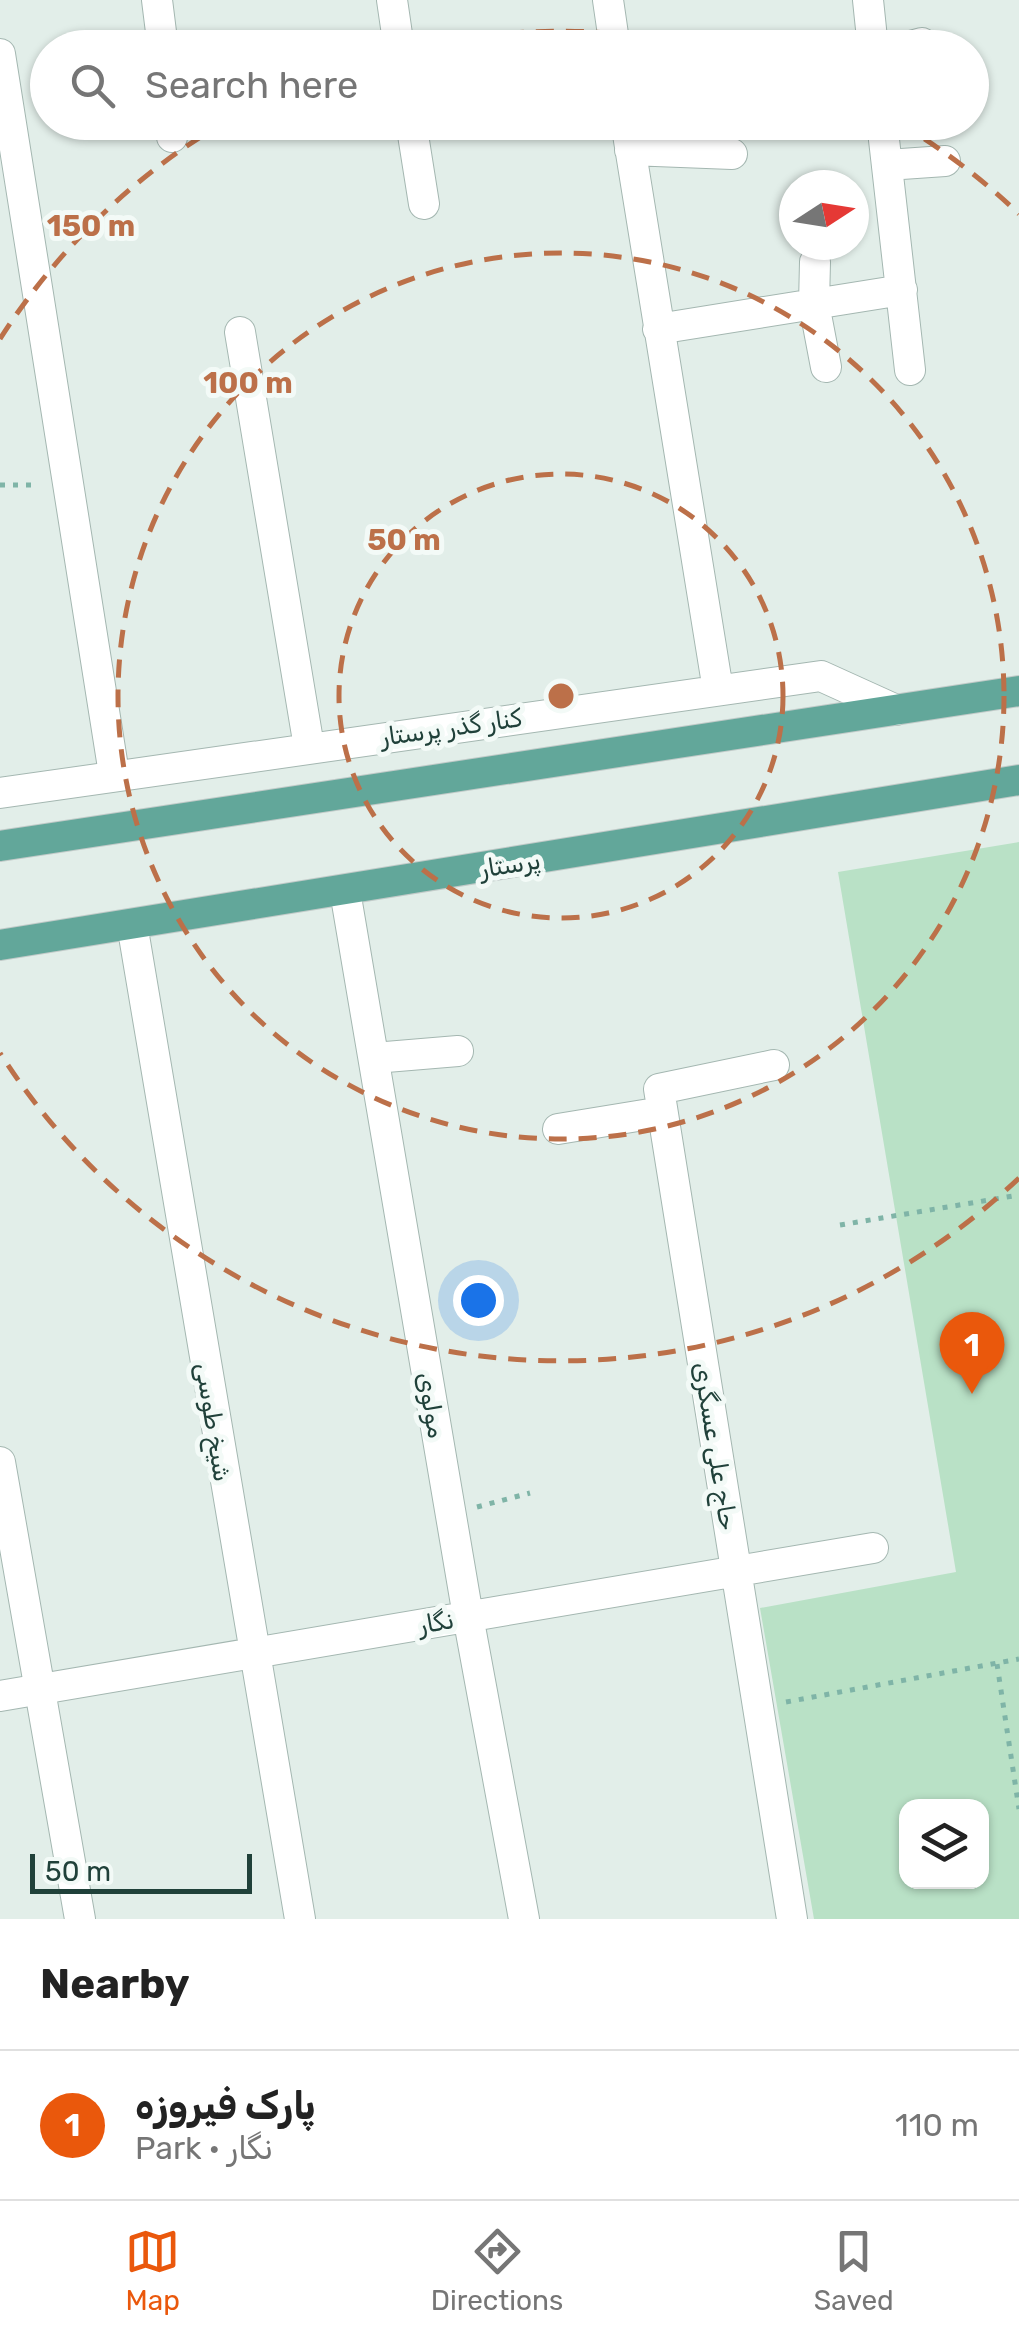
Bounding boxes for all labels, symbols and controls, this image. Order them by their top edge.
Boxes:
search box [30,30,989,140]
icon: search [65,58,120,113]
text: Search here [145,62,358,108]
north arrow [779,170,869,260]
text: 150 m [47,208,135,244]
text: 100 m [203,365,293,401]
text: 50 m [367,522,441,558]
centre of rings [543,678,579,714]
street label: کنار گذر پرستار [376,703,524,754]
street label: پرستار [476,845,543,886]
your location [453,1275,504,1326]
pin: 1 [940,1312,1004,1394]
street label: شیخ طوسی [187,1360,237,1484]
street label: حاج علی عسگری [685,1360,743,1533]
street label: مولوی [410,1370,452,1441]
street label: نگار [414,1605,456,1640]
map controls [899,1799,989,1889]
button: layers [899,1799,989,1889]
scale bar [30,1849,252,1894]
text: 50 m [45,1855,111,1888]
text: Nearby [40,1959,190,2009]
text: پارک فیروزه [135,2083,316,2129]
text: 1 [65,2106,80,2144]
text: 110 m [895,2106,979,2144]
text: Park · نگار [135,2129,273,2167]
tab: Map [125,2224,180,2317]
tab: Directions [431,2224,563,2317]
tab: Saved [814,2224,894,2317]

